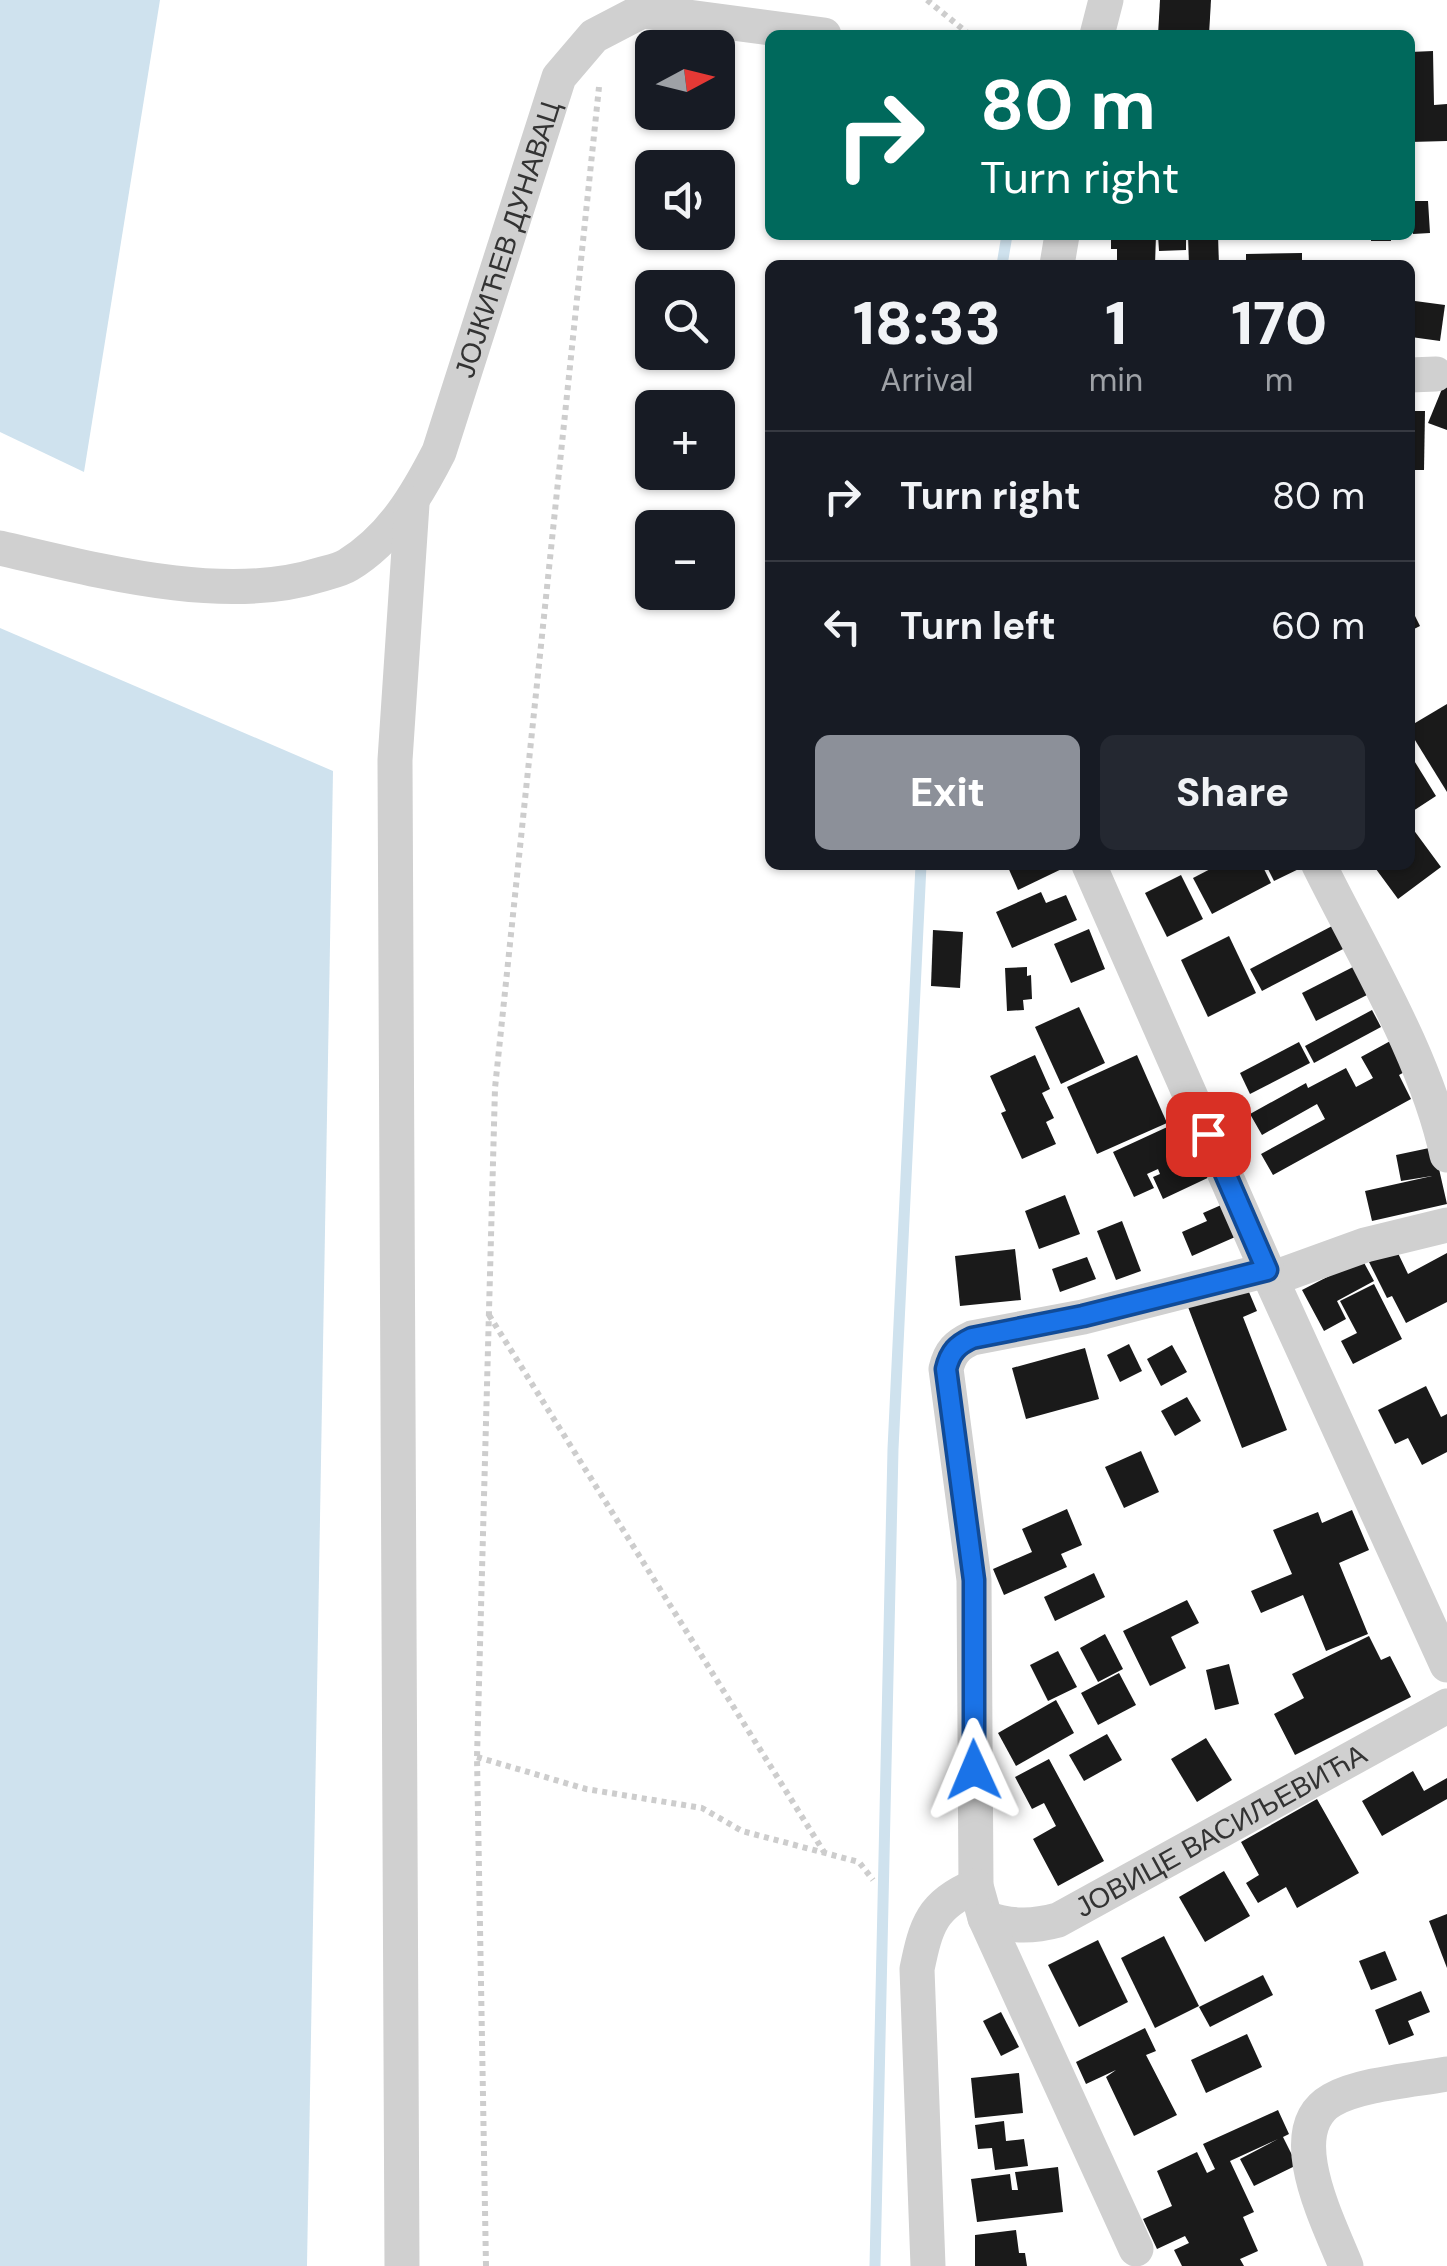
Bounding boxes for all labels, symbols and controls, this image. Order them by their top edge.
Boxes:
north arrow [635,30,735,130]
map controls [635,30,735,610]
text: 80 m [980,60,1156,151]
icon: right [815,70,945,200]
street label: ЈОЈКИЋЕВ ДУНАВАЦ [446,96,569,382]
text: Turn right [980,148,1179,207]
button: sound [635,150,735,250]
button: search [635,270,735,370]
text: 18:33 [853,284,1001,363]
text: 1 [1105,284,1127,363]
text: 170 [1231,284,1327,363]
text: Arrival [880,359,973,401]
text: min [1089,359,1143,401]
text: m [1265,359,1293,401]
button: + [635,390,735,490]
icon: right [815,469,870,524]
text: Turn right [900,471,1081,521]
text: 80 m [1272,471,1365,521]
button: − [635,510,735,610]
icon: left [815,599,870,654]
text: Turn left [900,601,1056,651]
text: 60 m [1271,601,1365,651]
button: Exit [815,735,1080,850]
button: Share [1100,735,1365,850]
pin [1166,1092,1251,1177]
icon: arrive [1181,1107,1236,1162]
position arrow [922,1718,1026,1822]
street label: ЈОВИЦЕ ВАСИЉЕВИЋА [1069,1736,1374,1926]

